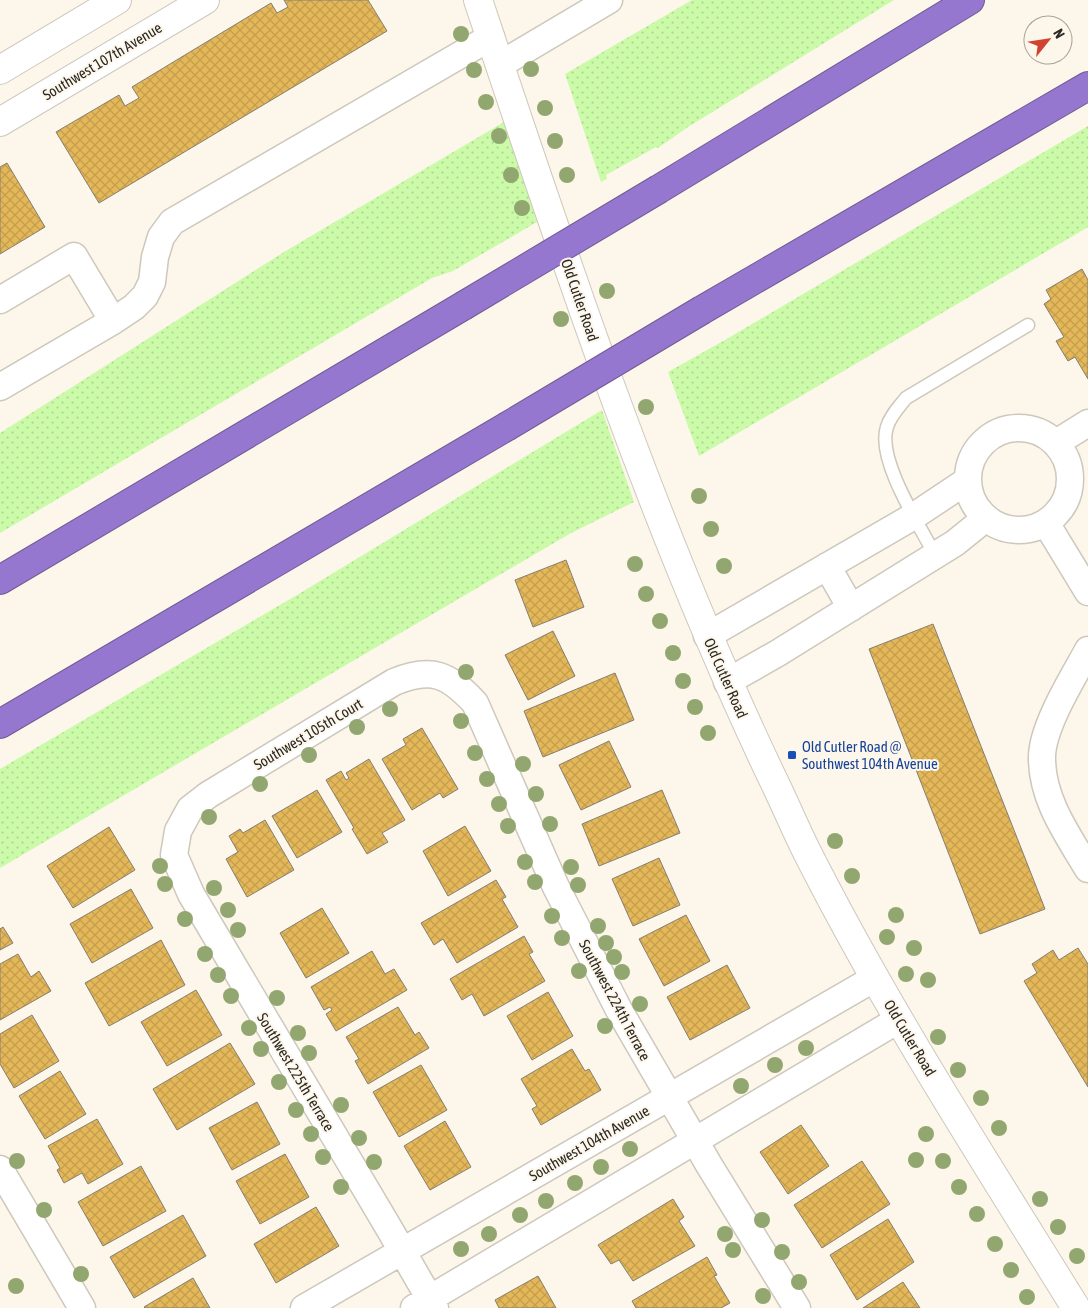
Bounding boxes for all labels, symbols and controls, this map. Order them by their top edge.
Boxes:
north arrow [1023,15,1073,65]
street label: Southwest 107th Avenue [39,19,165,103]
text: N [1050,26,1068,41]
street label: Old Cutler Road [558,257,602,343]
street label: Old Cutler Road [701,635,751,721]
street label: Southwest 105th Court [251,695,365,773]
place label: Old Cutler Road @ Southwest 104th Avenue [802,738,938,772]
marker: Old Cutler Road @ Southwest 104th Avenue [786,749,798,761]
street label: Southwest 224th Terrace [576,937,654,1064]
street label: Old Cutler Road [881,997,939,1079]
street label: Southwest 225th Terrace [254,1010,338,1134]
street label: Southwest 104th Avenue [526,1102,652,1184]

